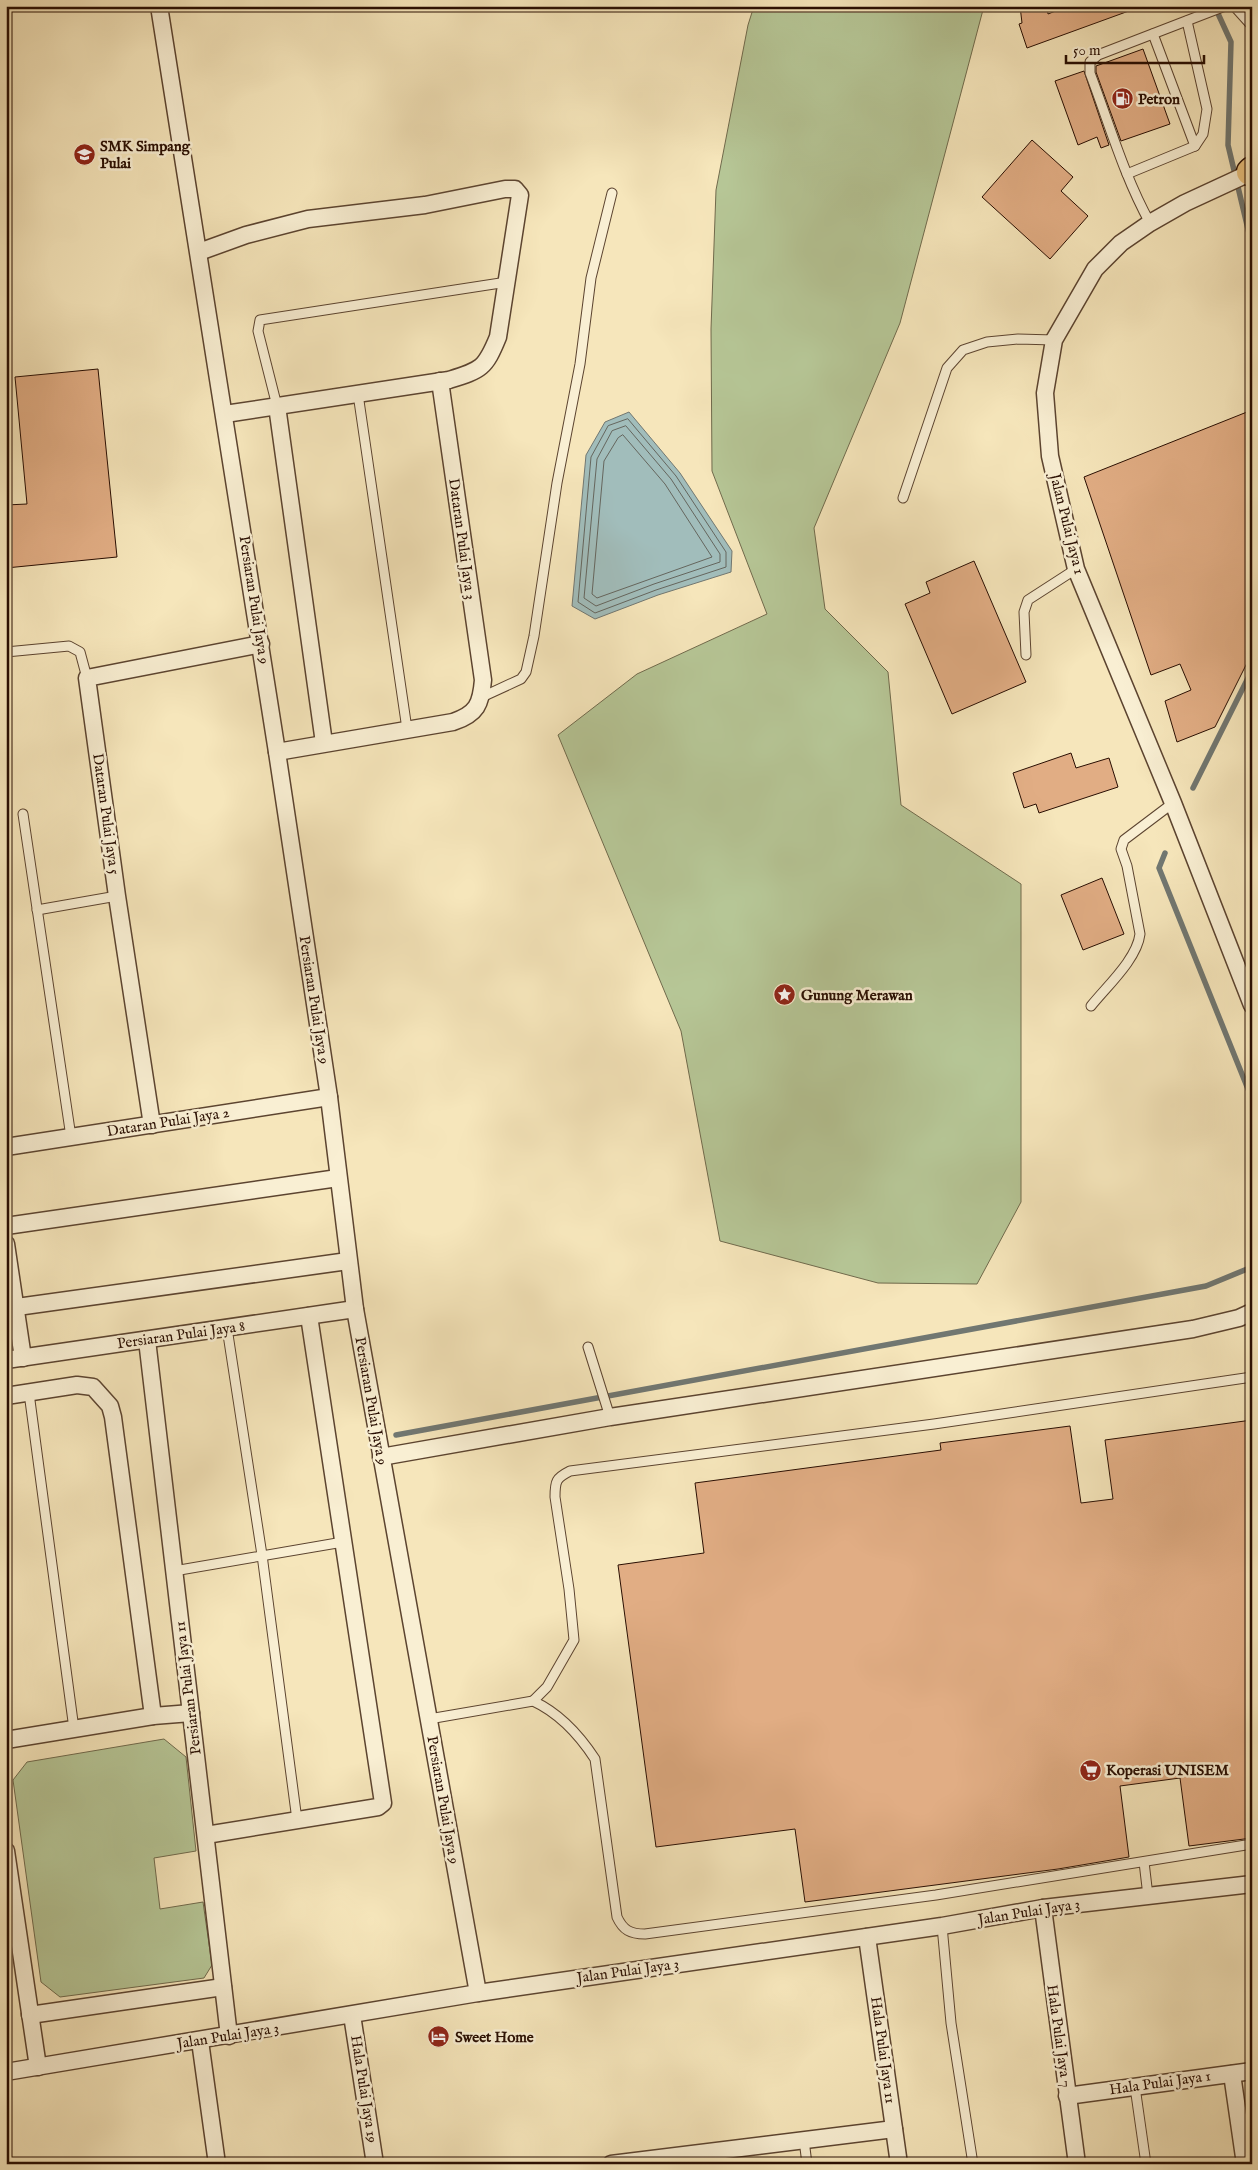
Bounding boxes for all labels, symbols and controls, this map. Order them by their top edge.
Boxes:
scale bar [1066,32,1203,64]
text: 50 m [1073,41,1101,60]
fuel station icon: Petron [1110,87,1134,111]
place label: Petron [1138,90,1180,109]
place label: SMK Simpang Pulai [100,137,191,173]
school or university icon: SMK Simpang Pulai [72,143,96,167]
street label: Jalan Pulai Jaya 1 [1045,470,1089,576]
street label: Dataran Pulai Jaya 3 [444,477,480,601]
street label: Persiaran Pulai Jaya 9 [234,534,274,666]
street label: Dataran Pulai Jaya 5 [88,752,124,876]
street label: Persiaran Pulai Jaya 9 [294,934,334,1066]
place icon: Gunung Merawan [773,983,797,1007]
place label: Gunung Merawan [801,986,913,1005]
street label: Dataran Pulai Jaya 2 [105,1103,231,1141]
street label: Persiaran Pulai Jaya 8 [116,1317,246,1353]
street label: Persiaran Pulai Jaya 9 [350,1335,392,1467]
street label: Persiaran Pulai Jaya 11 [170,1620,206,1756]
street label: Persiaran Pulai Jaya 9 [422,1734,464,1866]
supermarket icon: Koperasi UNISEM [1078,1758,1102,1782]
place label: Koperasi UNISEM [1106,1761,1229,1780]
street label: Jalan Pulai Jaya 3 [975,1895,1081,1930]
street label: Jalan Pulai Jaya 3 [574,1954,680,1988]
street label: Hala Pulai Jaya 7 [1042,1983,1076,2089]
street label: Hala Pulai Jaya 11 [866,1995,900,2105]
street label: Jalan Pulai Jaya 3 [174,2019,280,2054]
hotel icon: Sweet Home [427,2025,451,2049]
place label: Sweet Home [455,2028,534,2047]
street label: Hala Pulai Jaya 19 [346,2034,382,2144]
street label: Hala Pulai Jaya 1 [1108,2066,1212,2100]

